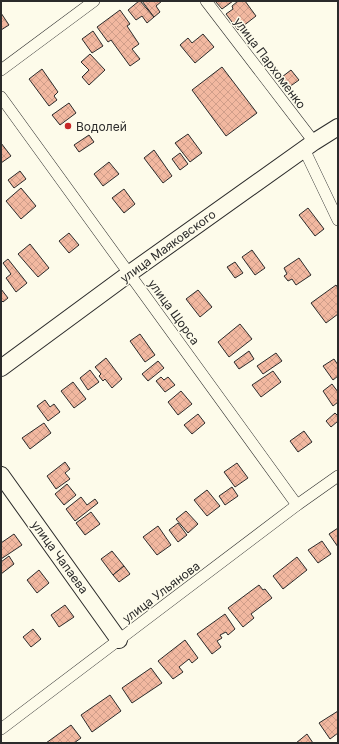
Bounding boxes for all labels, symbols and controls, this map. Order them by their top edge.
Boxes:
street label: улица Пархоменко [231,14,309,112]
place label: Водолей [76,119,127,134]
marker: Водолей [63,121,73,131]
street label: улица Маяковского [117,206,219,286]
street label: улица Щорса [145,276,203,348]
street label: улица Чапаева [28,517,92,597]
street label: улица Ульянова [119,558,203,626]

